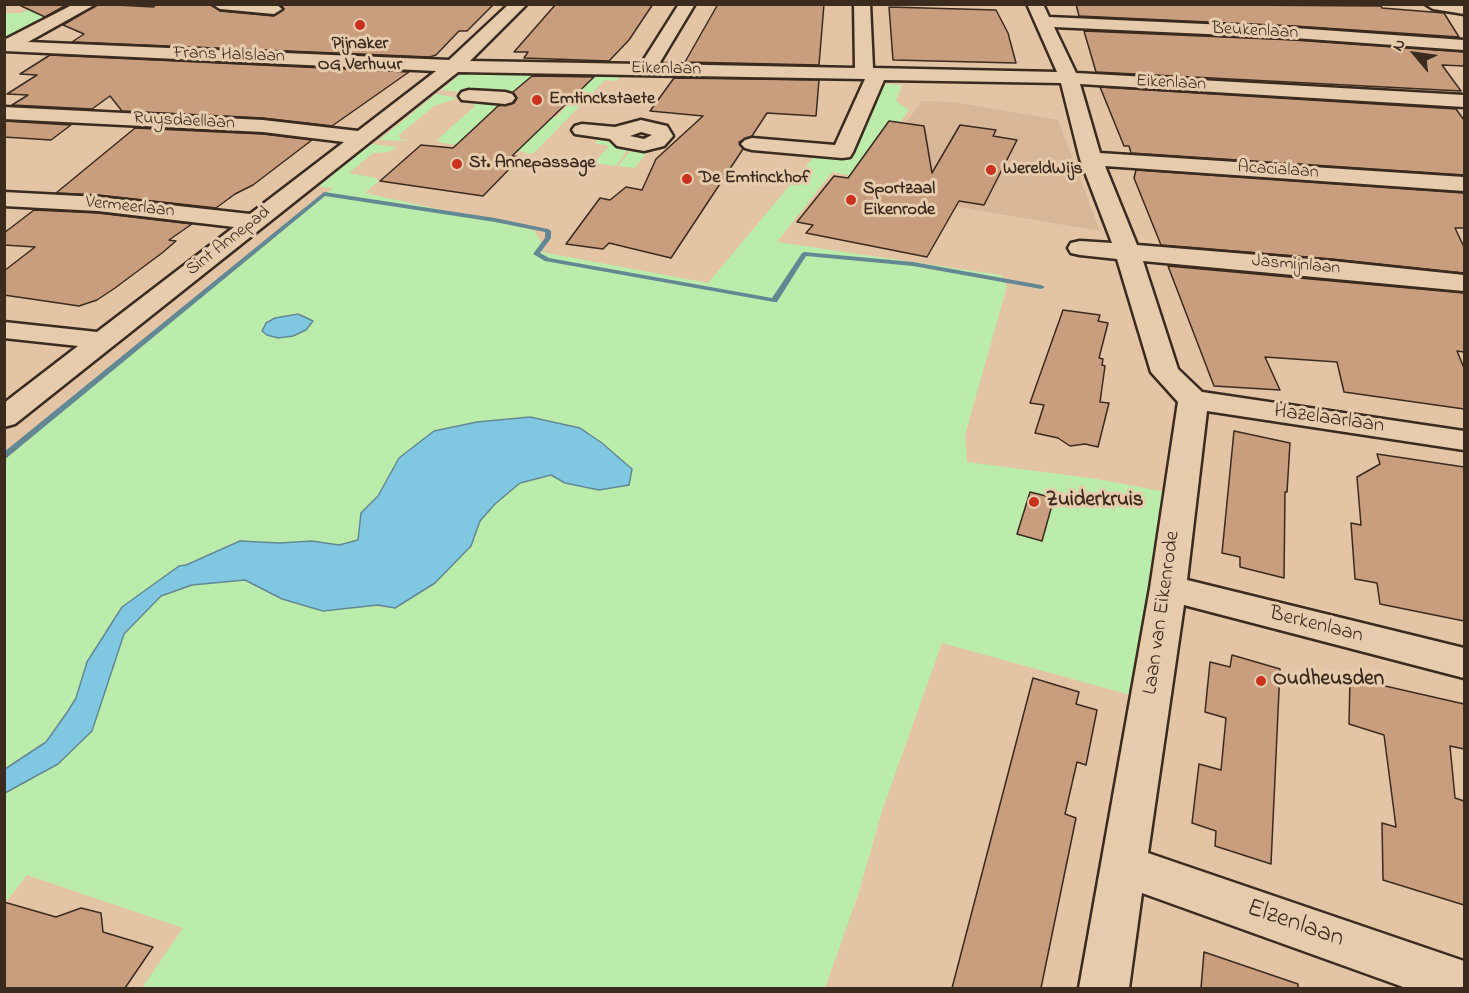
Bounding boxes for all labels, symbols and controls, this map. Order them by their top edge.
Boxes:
marker: Pijnaker OG Verhuur [353,18,367,32]
street label: Beukenlaan [1211,19,1299,45]
north arrow [1385,24,1445,84]
place label: Pijnaker OG Verhuur [318,34,402,76]
text: N [1386,35,1412,56]
street label: Frans Halslaan [173,43,285,69]
street label: Eikenlaan [631,59,701,81]
street label: Eikenlaan [1135,71,1207,97]
place label: Emtinckstaete [549,89,655,111]
marker: Emtinckstaete [530,93,544,107]
street label: Ruysdaellaan [133,109,235,135]
place label: St. Annepassage [469,153,595,175]
marker: St. Annepassage [450,157,464,171]
street label: Acacialaan [1237,157,1319,185]
place label: WereldWijs [1003,159,1083,181]
marker: WereldWijs [984,163,998,177]
place label: De Emtinckhof [699,168,810,190]
marker: De Emtinckhof [680,172,694,186]
place label: Sportzaal Eikenrode [863,179,935,222]
street label: Vermeerlaan [85,193,175,223]
marker: Sportzaal Eikenrode [844,193,858,207]
street label: Sint Annepad [183,202,275,282]
street label: Jasmijnlaan [1251,251,1341,281]
street label: Hazelaarlaan [1272,400,1386,440]
place label: Zuiderkruis [1046,489,1144,515]
marker: Zuiderkruis [1027,495,1041,509]
street label: Laan van Eikenrode [1139,529,1187,697]
street label: Berkenlaan [1267,602,1365,650]
place label: Oudheusden [1273,668,1384,694]
marker: Oudheusden [1254,674,1268,688]
street label: Elzenlaan [1242,894,1348,956]

